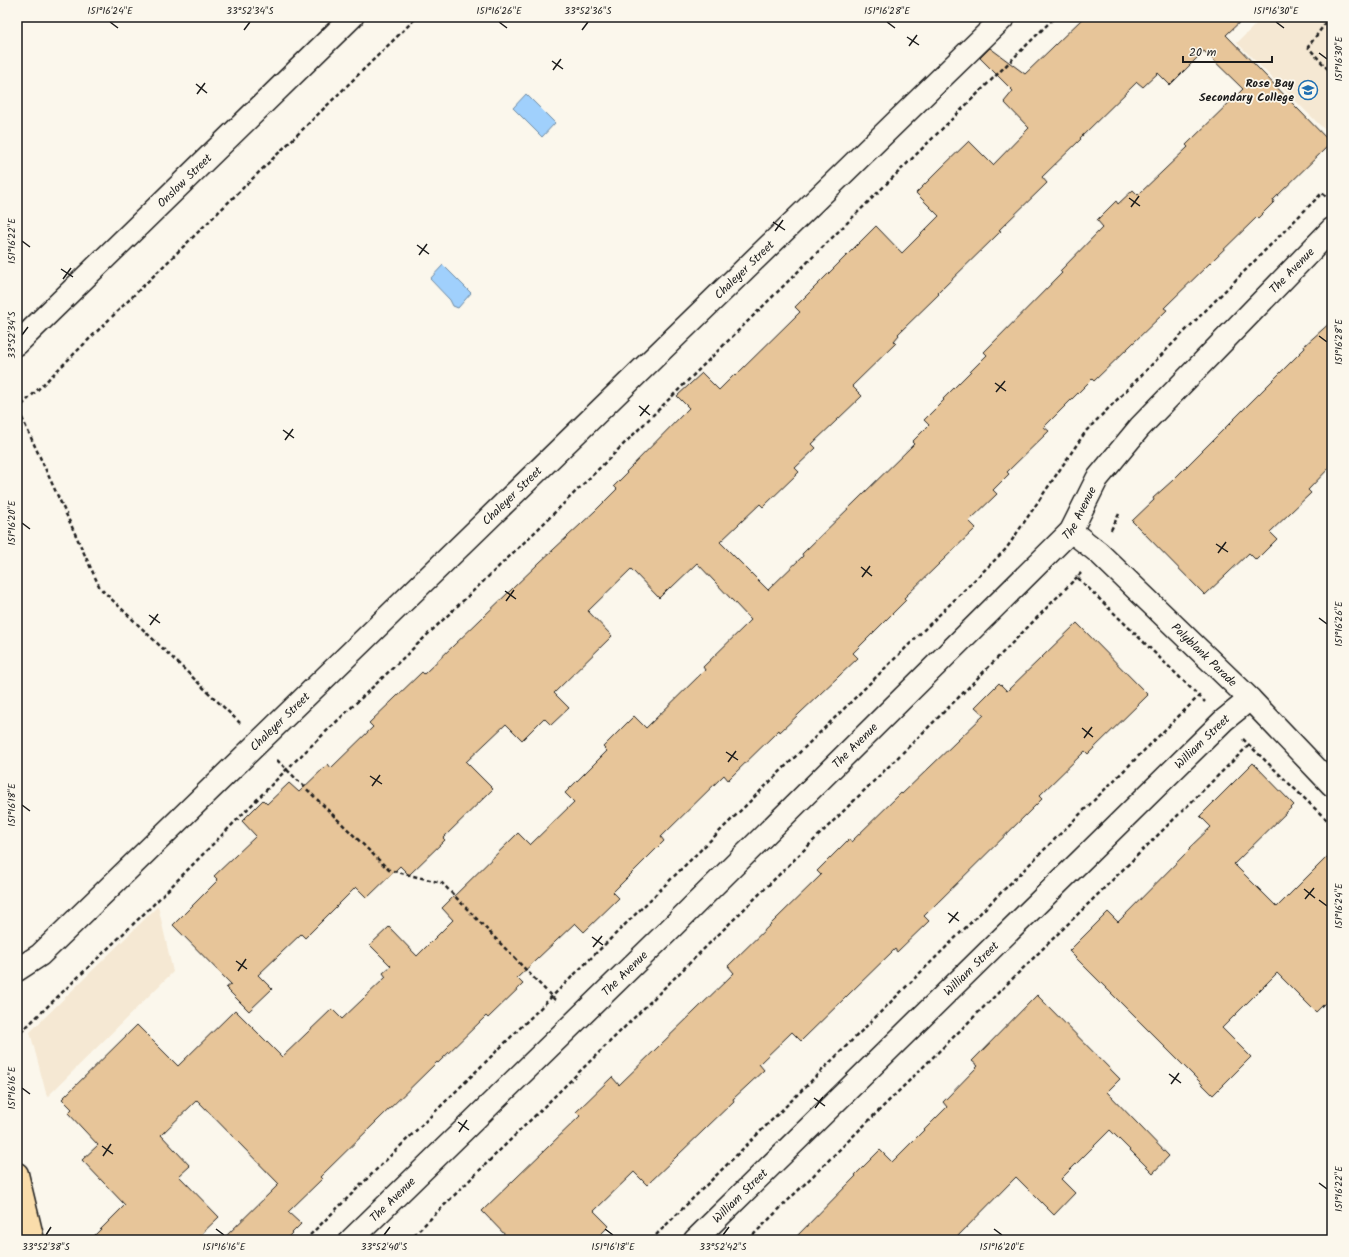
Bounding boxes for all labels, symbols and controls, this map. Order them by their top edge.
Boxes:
text: 151°16'24"E [87,3,134,19]
text: 33°52'34"S [226,3,274,19]
text: 151°16'26"E [476,3,523,19]
text: 33°52'36"S [564,3,612,19]
text: 151°16'28"E [864,3,911,19]
text: 151°16'30"E [1253,3,1300,19]
text: 151°16'30"E [1331,35,1347,82]
scale bar [1183,38,1272,64]
text: 20 m [1189,43,1217,62]
place label: Rose Bay Secondary College [1199,74,1295,107]
school or university icon: Rose Bay Secondary College [1297,79,1319,101]
street label: Onslow Street [153,149,217,212]
text: 151°16'22"E [4,217,20,264]
street label: Chaleyer Street [710,236,779,304]
street label: The Avenue [1265,243,1320,299]
text: 33°52'34"S [4,311,20,359]
text: 151°16'28"E [1331,318,1347,365]
street label: Chaleyer Street [478,462,547,530]
street label: The Avenue [1058,483,1102,545]
text: 151°16'20"E [4,499,20,546]
text: 151°16'26"E [1331,600,1347,647]
street label: Polyblank Parade [1167,619,1242,692]
street label: Chaleyer Street [246,688,315,756]
street label: William Street [1170,710,1234,774]
street label: The Avenue [828,718,883,773]
text: 151°16'18"E [4,782,20,827]
text: 151°16'24"E [1331,882,1347,929]
street label: William Street [939,937,1004,1001]
street label: The Avenue [597,946,653,1001]
text: 151°16'16"E [4,1065,20,1110]
street label: William Street [708,1164,773,1228]
text: 151°16'22"E [1331,1165,1347,1212]
street label: The Avenue [365,1172,421,1227]
text: 33°52'38"S [22,1239,71,1255]
text: 151°16'16"E [202,1239,247,1255]
text: 33°52'40"S [361,1239,408,1255]
text: 151°16'18"E [591,1239,636,1255]
text: 33°52'42"S [699,1239,747,1255]
text: 151°16'20"E [979,1239,1026,1255]

